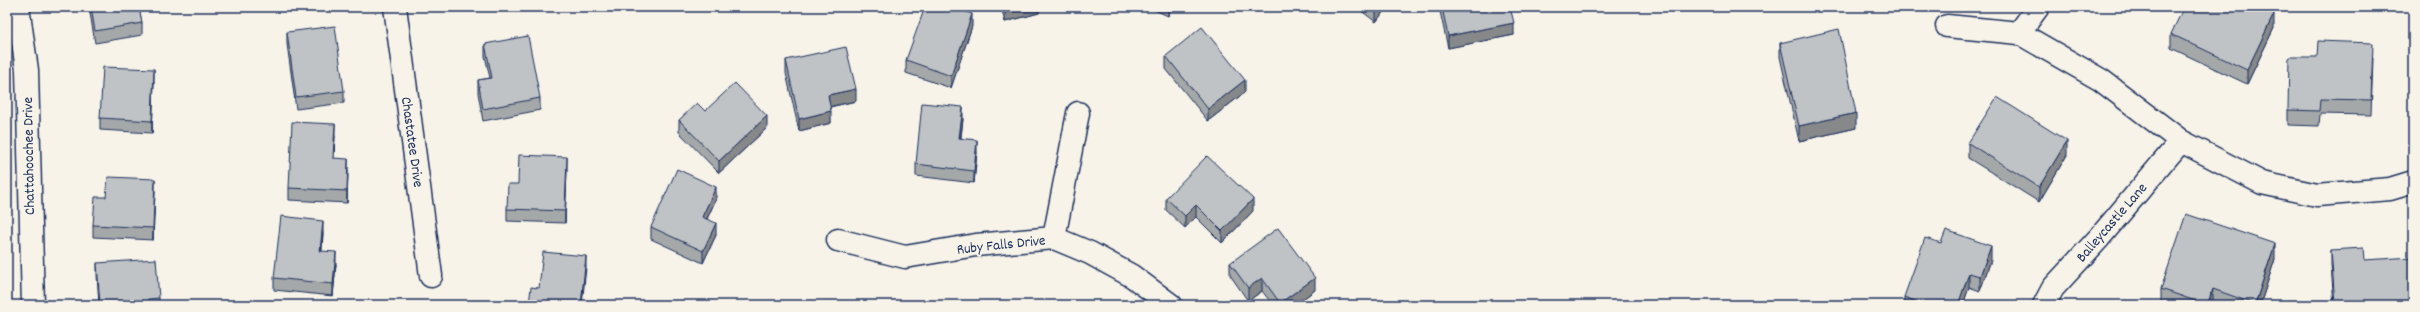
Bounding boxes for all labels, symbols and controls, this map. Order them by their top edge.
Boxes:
street label: Chattahoochee Drive [18,96,42,215]
street label: Chastatee Drive [394,96,428,189]
street label: Balleycastle Lane [2072,178,2154,268]
street label: Ruby Falls Drive [956,230,1047,262]

